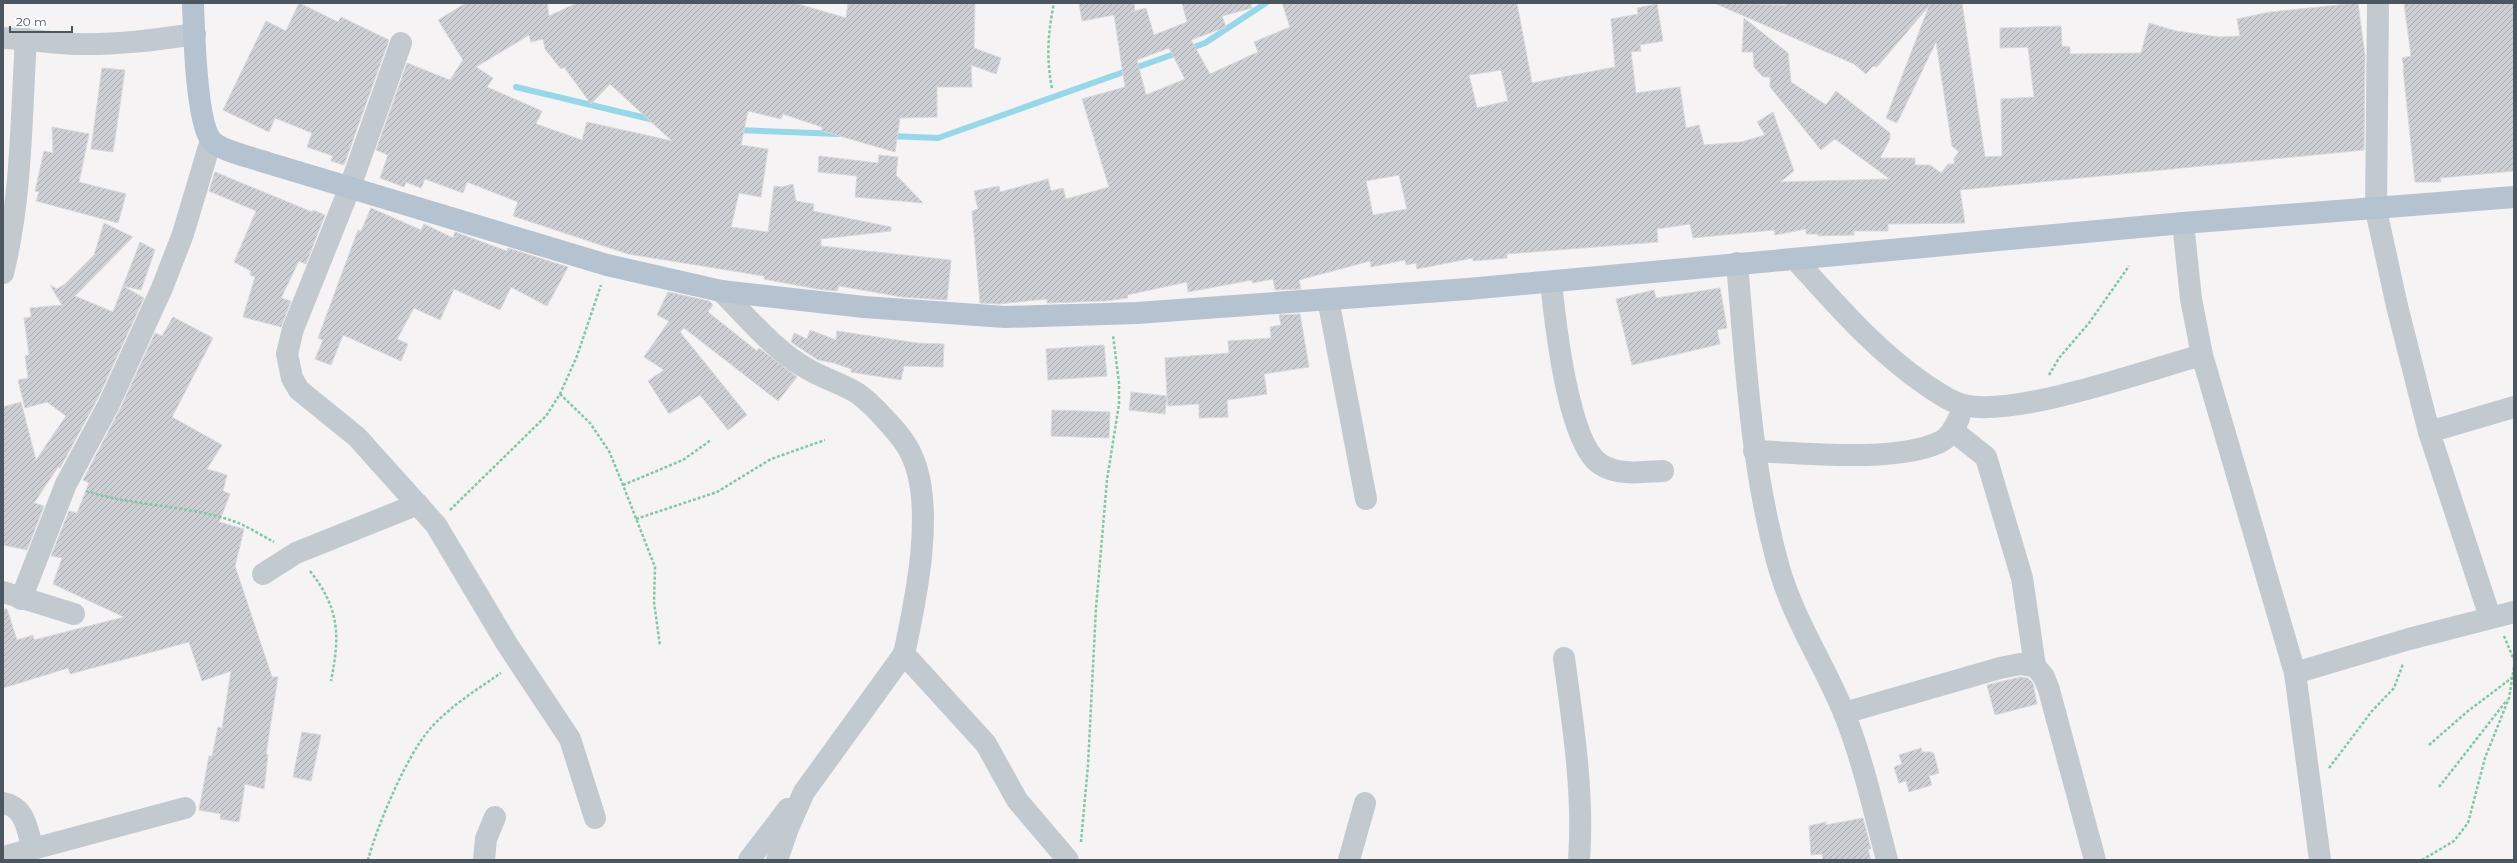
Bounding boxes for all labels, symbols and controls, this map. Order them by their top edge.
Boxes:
scale bar [10,8,72,34]
text: 20 m [16,14,47,29]

